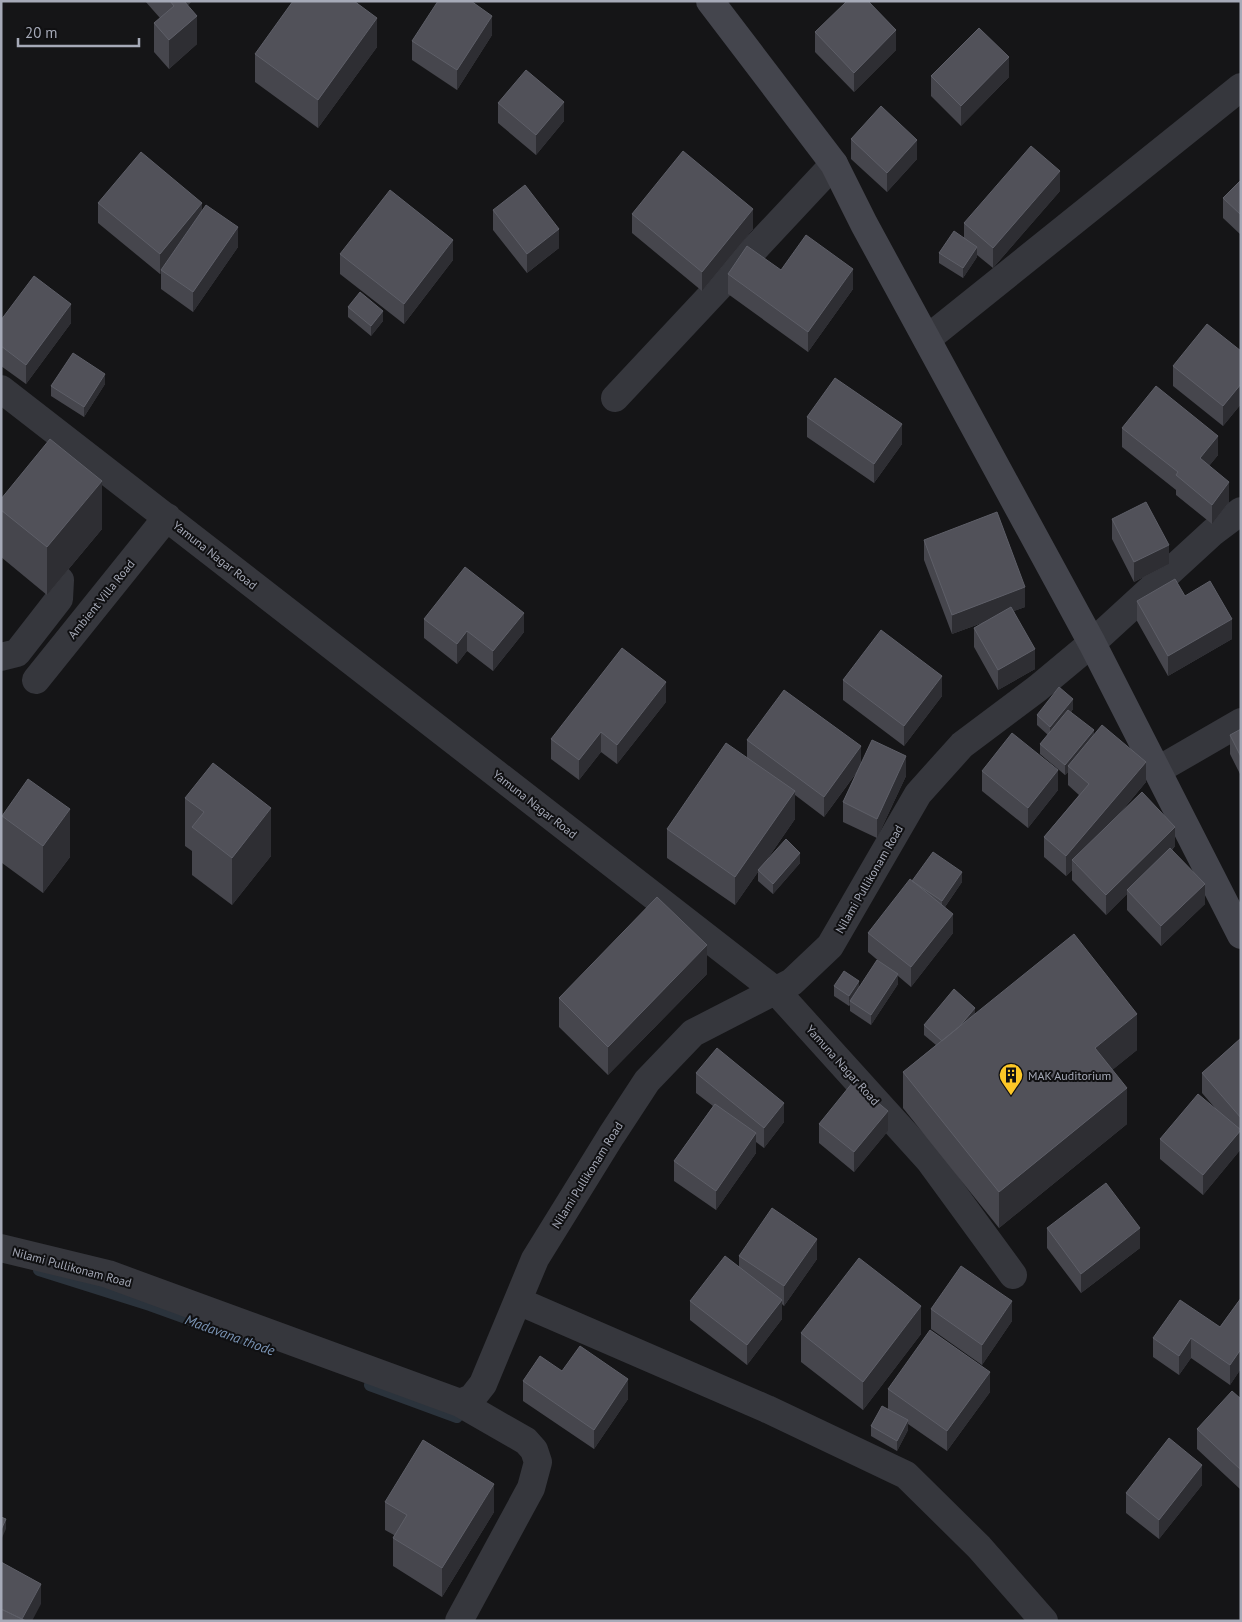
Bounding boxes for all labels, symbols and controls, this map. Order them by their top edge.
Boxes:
scale bar [18,15,139,47]
text: 20 m [25,23,58,42]
street label: Yamuna Nagar Road [170,517,260,593]
street label: Ambient Villa Road [64,556,138,642]
street label: Yamuna Nagar Road [490,766,580,842]
street label: Nilami Pullikonam Road [832,822,906,936]
street label: Yamuna Nagar Road [803,1022,883,1108]
building icon: MAK Auditorium [998,1062,1024,1096]
place label: MAK Auditorium [1028,1068,1111,1083]
street label: Nilami Pullikonam Road [548,1119,626,1231]
street label: Nilami Pullikonam Road [11,1244,133,1290]
water label: Madavana thode [183,1310,278,1360]

